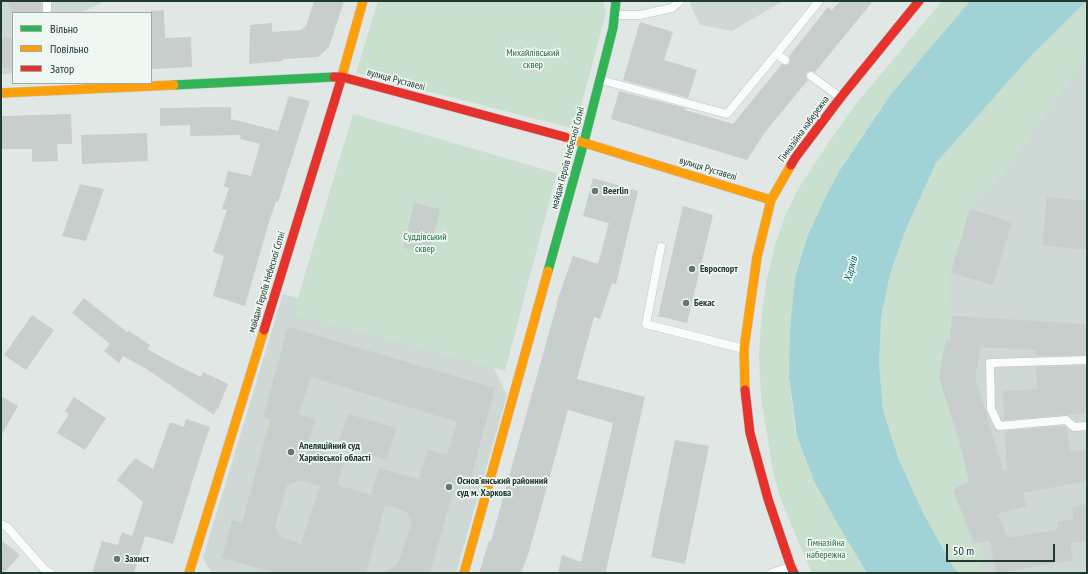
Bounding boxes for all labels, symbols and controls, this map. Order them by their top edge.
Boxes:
legend [12,12,152,84]
text: Вільно [50,21,78,36]
text: Повільно [50,41,89,56]
park label: Михайлівський сквер [506,47,560,70]
text: Затор [50,61,74,76]
street label: вулиця Руставелі [366,66,426,94]
street label: Гімназійна набережна [776,94,832,164]
street label: майдан Героїв Небесної Сотні [549,106,587,210]
street label: вулиця Руставелі [678,155,738,183]
place label: Beеrlin [603,185,629,197]
marker: Beеrlin [590,186,600,196]
street label: майдан Героїв Небесної Сотні [246,230,288,334]
park label: Суддівський сквер [403,231,447,254]
water label: Харків [841,255,861,283]
place label: Евроспорт [700,263,738,275]
marker: Евроспорт [687,264,697,274]
place label: Бекас [694,297,715,309]
marker: Бекас [681,298,691,308]
place label: Апеляційний суд Харківської області [299,440,371,464]
marker: Апеляційний суд Харківської області [286,447,296,457]
place label: Основ'янський районний суд м. Харкова [457,475,548,498]
marker: Основ'янський районний суд м. Харкова [444,482,454,492]
scale bar [948,536,1057,562]
park label: Гімназійна набережна [807,537,845,560]
text: 50 m [953,543,974,558]
place label: Захист [125,553,149,565]
marker: Захист [112,554,122,564]

